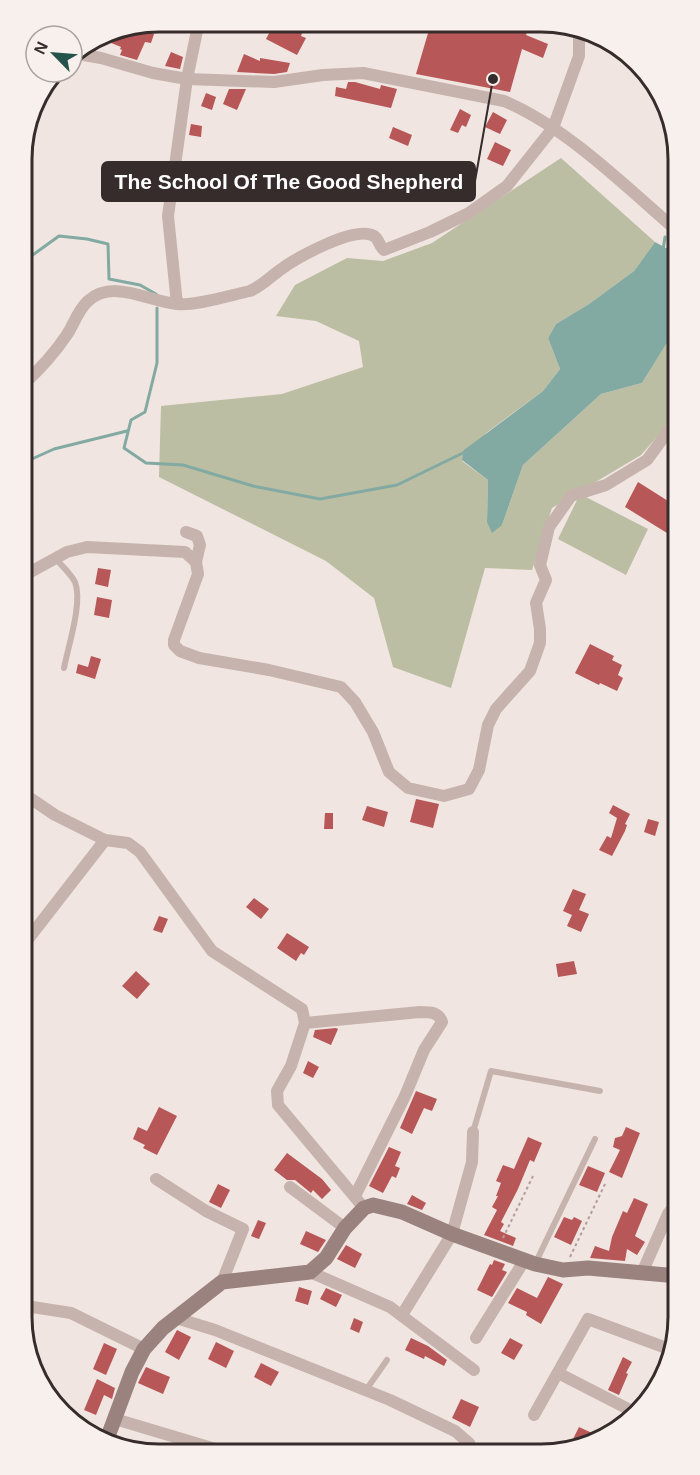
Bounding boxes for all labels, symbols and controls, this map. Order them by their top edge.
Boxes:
north arrow [24,24,84,84]
text: N [31,39,51,57]
callout: The School Of The Good Shepherd [102,162,475,201]
text: The School Of The Good Shepherd [115,170,463,193]

